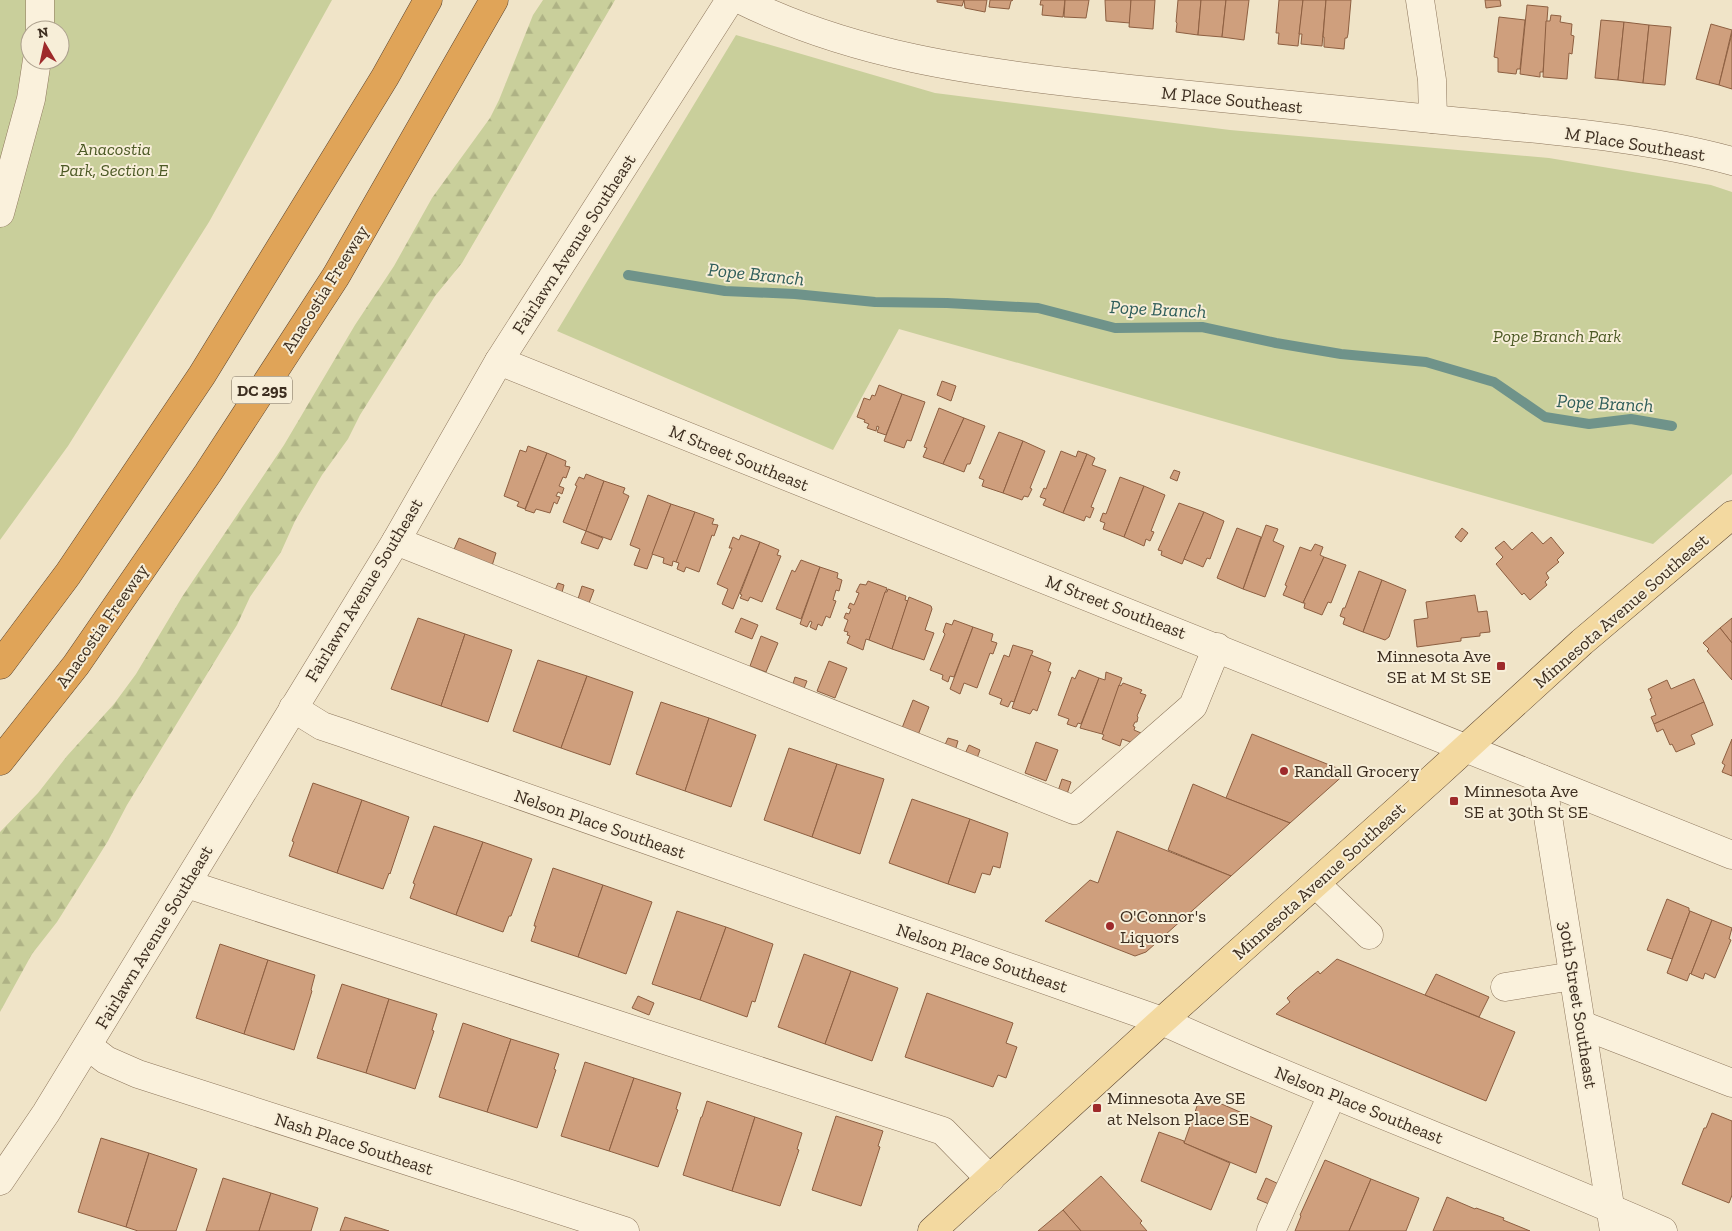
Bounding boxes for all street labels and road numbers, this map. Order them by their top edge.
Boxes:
street label: M Place Southeast [1160,82,1304,118]
street label: M Place Southeast [1563,122,1707,166]
street label: Fairlawn Avenue Southeast [508,150,641,338]
street label: Anacostia Freeway [277,220,374,357]
road number: DC 295 [232,376,292,404]
street label: M Street Southeast [666,420,812,496]
street label: Fairlawn Avenue Southeast [300,494,428,686]
street label: Minnesota Avenue Southeast [1529,529,1713,693]
street label: Anacostia Freeway [51,559,153,692]
street label: M Street Southeast [1043,570,1190,644]
street label: Nelson Place Southeast [511,784,689,864]
street label: Minnesota Avenue Southeast [1228,797,1410,964]
street label: Fairlawn Avenue Southeast [90,841,218,1033]
street label: Nelson Place Southeast [893,918,1071,998]
street label: 30th Street Southeast [1554,920,1602,1090]
street label: Nelson Place Southeast [1272,1061,1447,1149]
street label: Nash Place Southeast [272,1108,436,1180]

